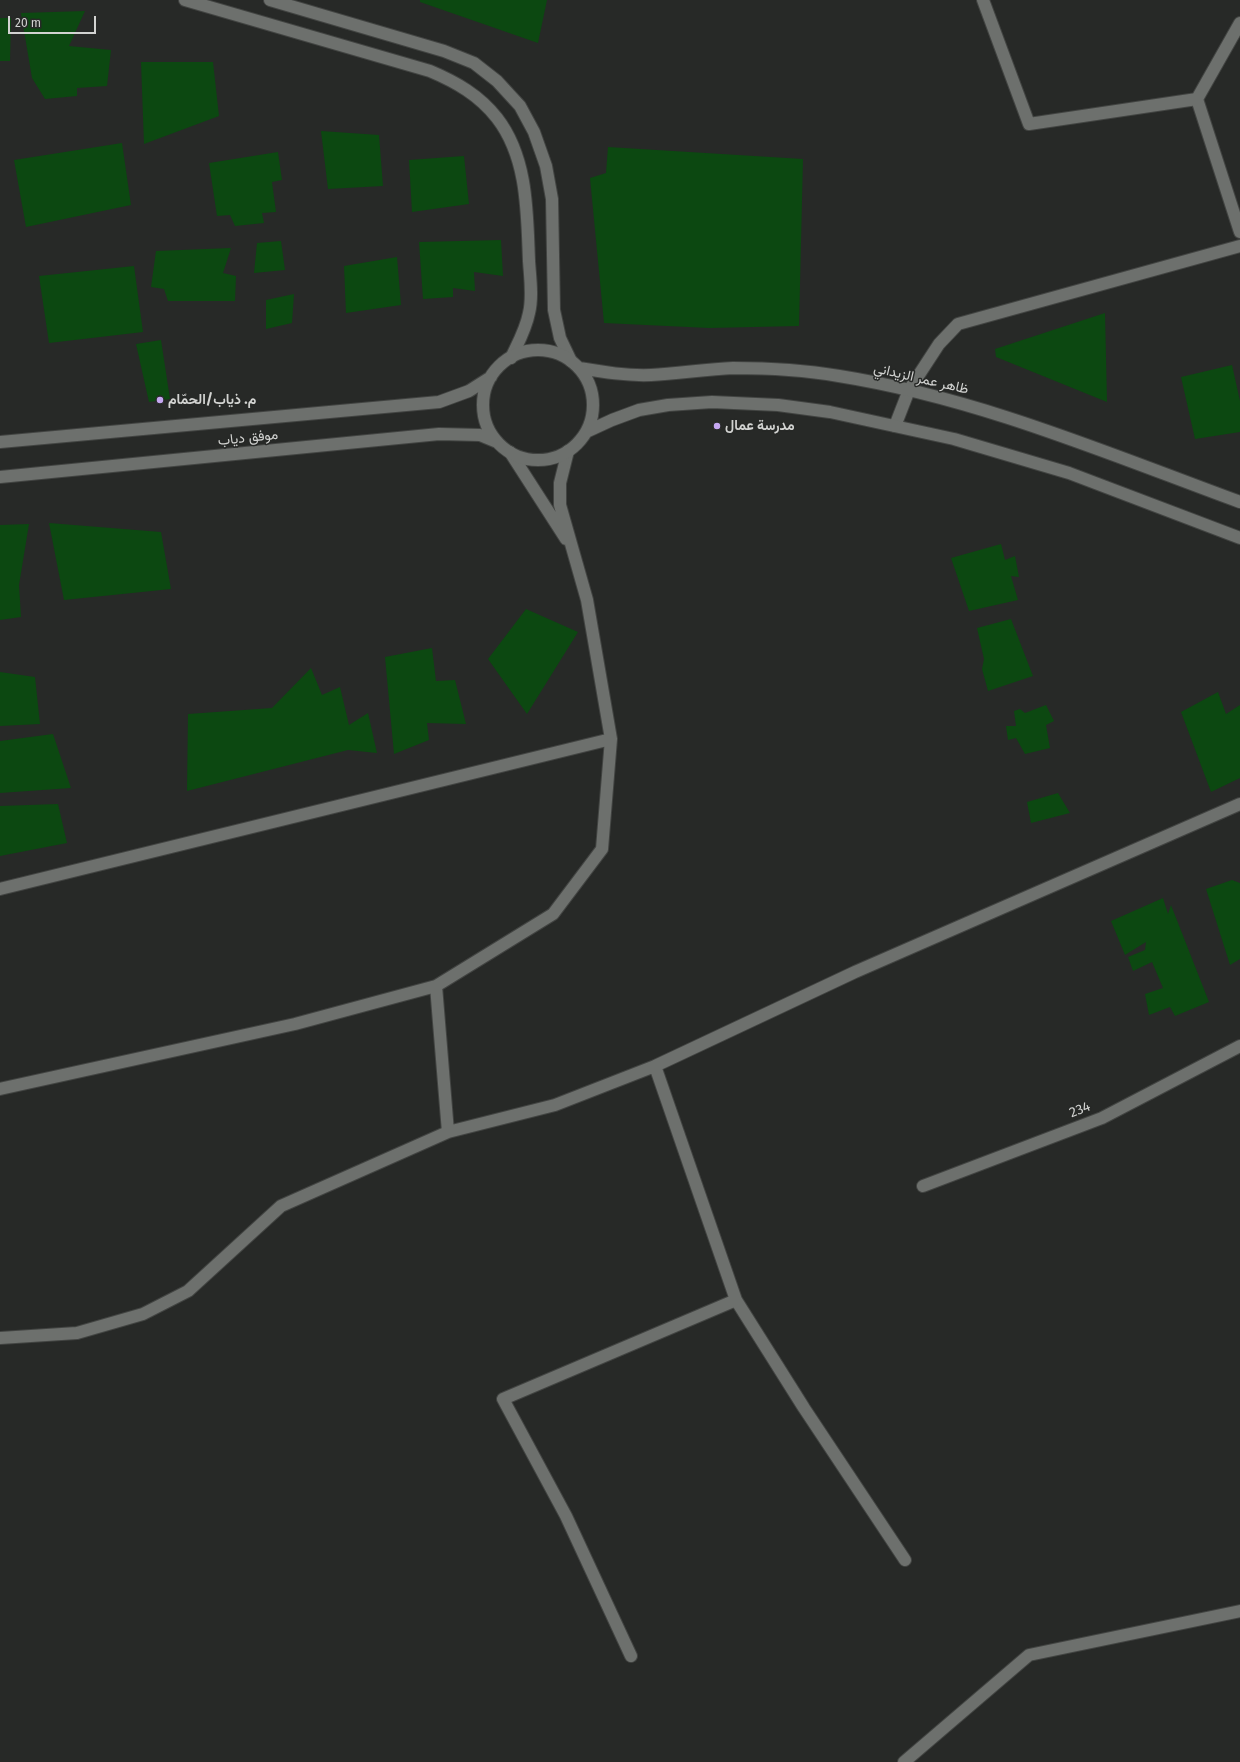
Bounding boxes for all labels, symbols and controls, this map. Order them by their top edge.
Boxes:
scale bar [10,8,98,34]
text: 20 m [15,16,41,30]
street label: ظاهر عمر الزيداني [872,360,970,398]
place label: م. ذياب/الحمّام [168,392,256,408]
marker: م. ذياب/الحمّام [155,395,165,405]
place label: مدرسة عمال [725,418,795,434]
marker: مدرسة عمال [712,421,722,431]
street label: موفق دياب [217,426,279,450]
street label: 234 [1067,1098,1093,1122]

